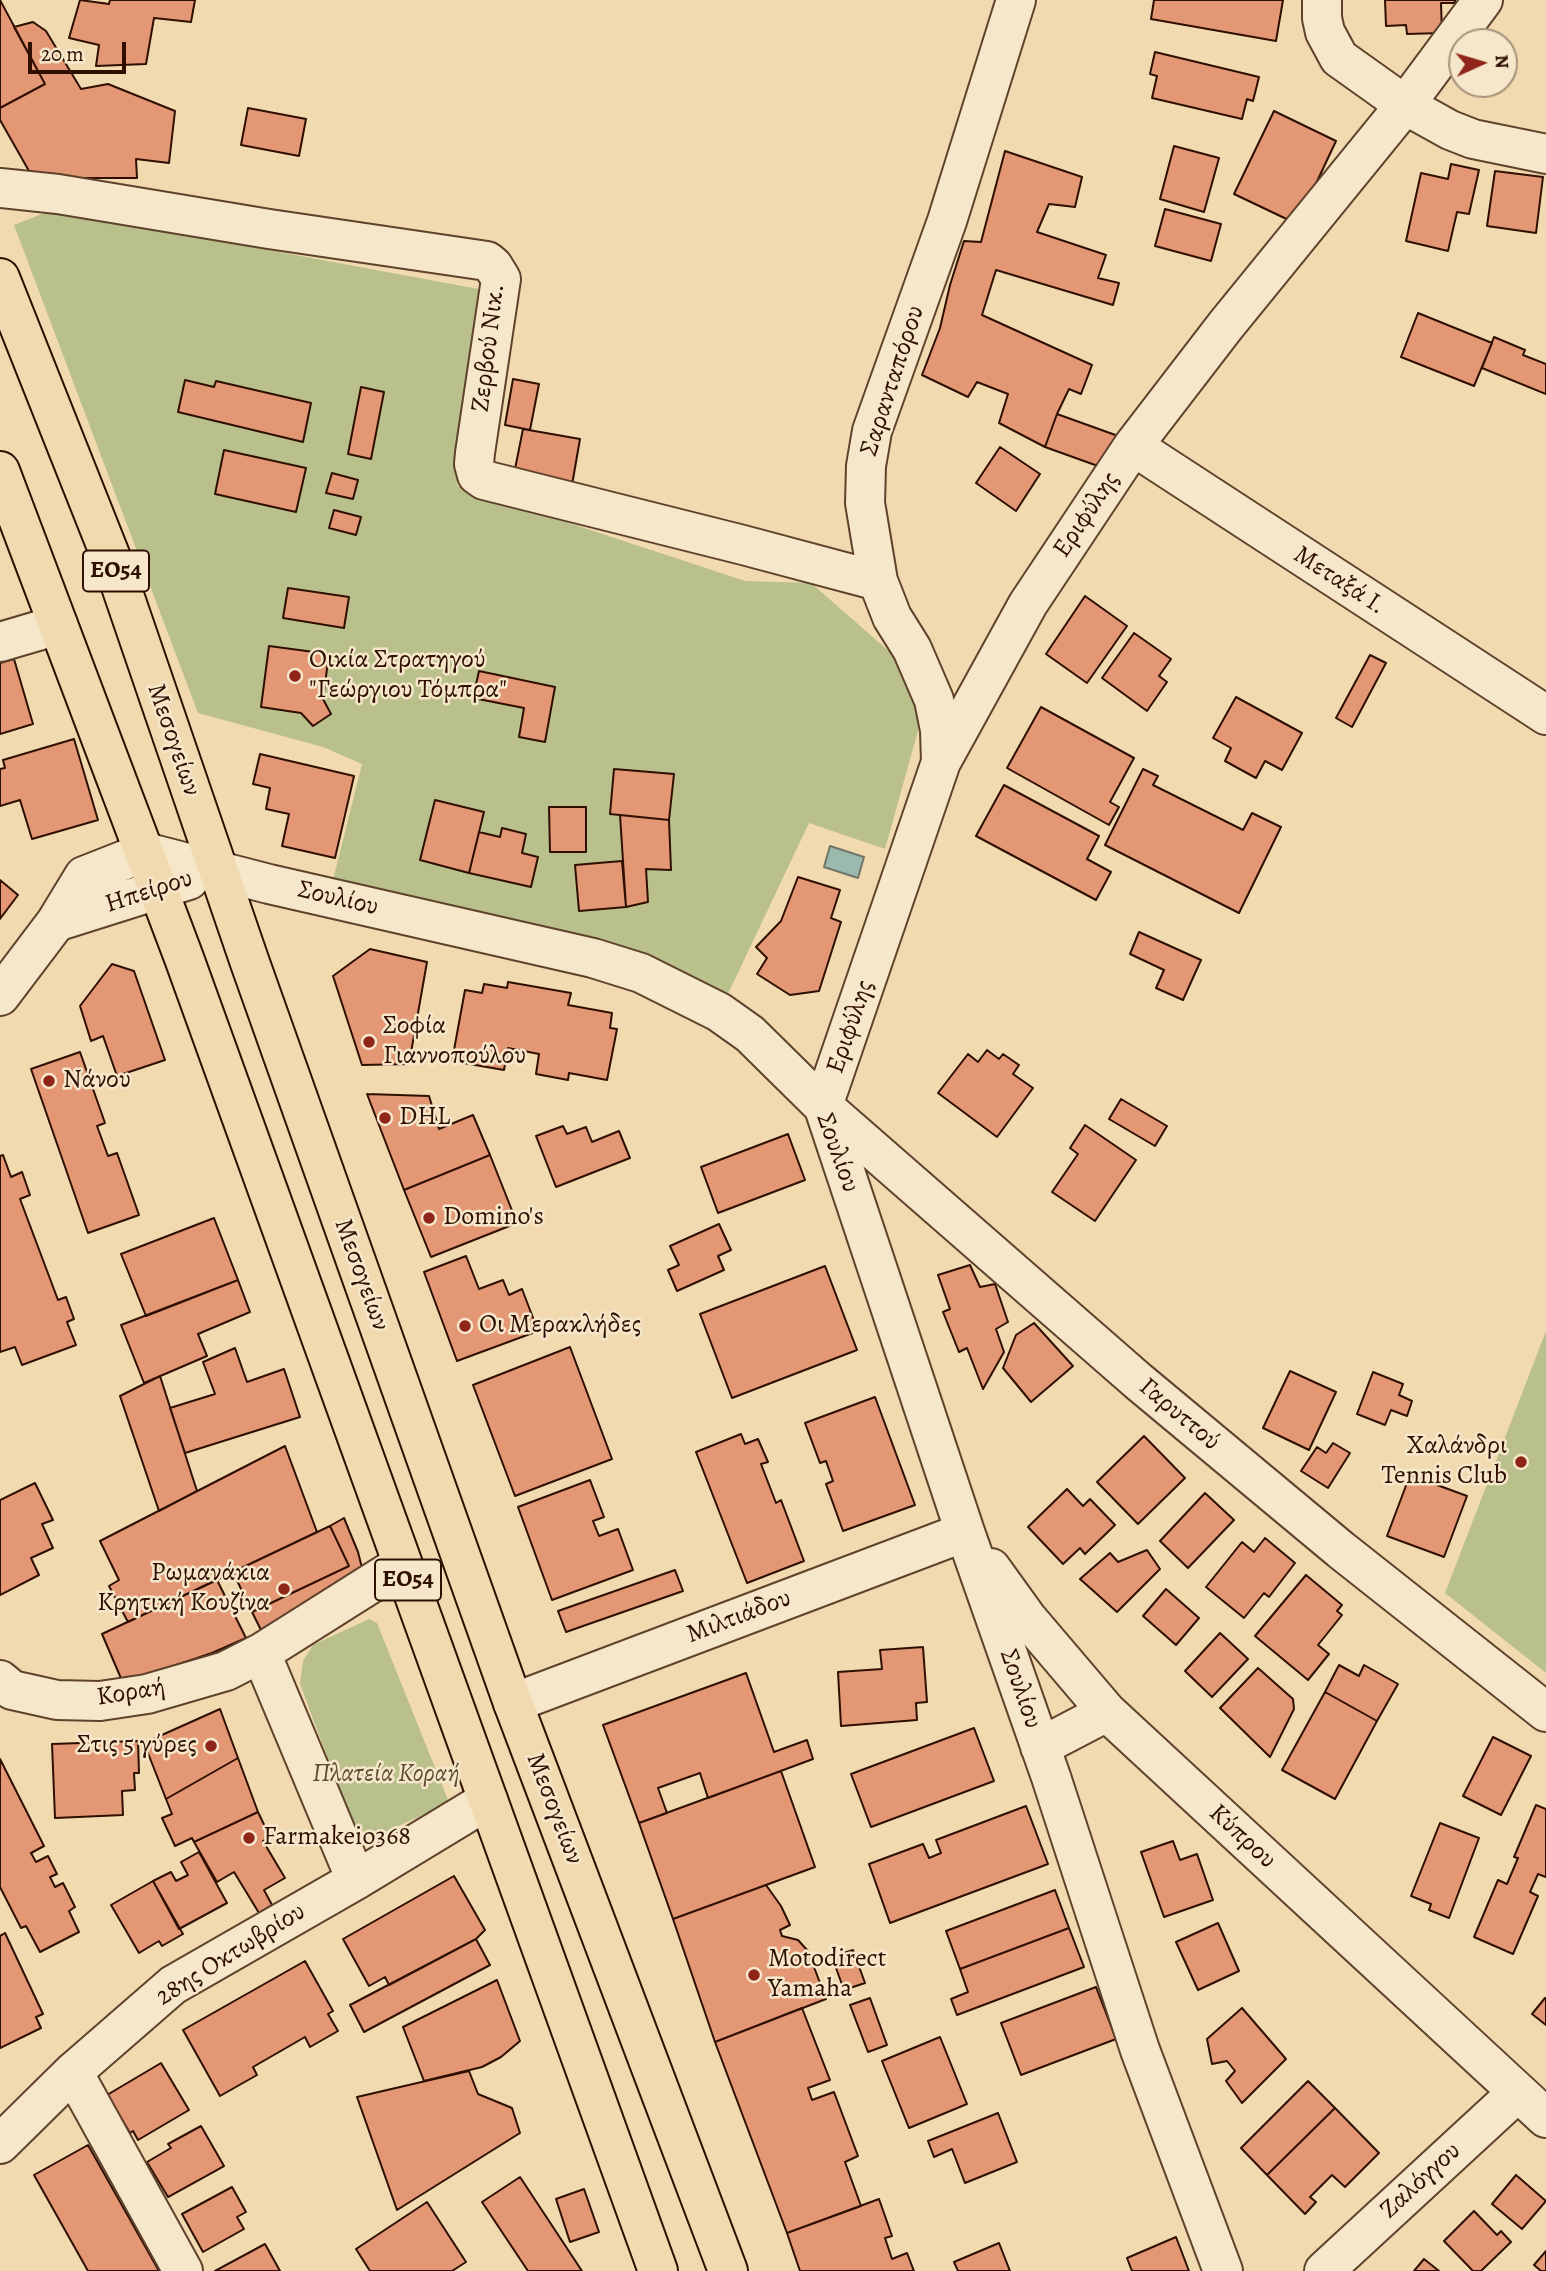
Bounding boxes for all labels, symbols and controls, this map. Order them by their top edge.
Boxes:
scale bar [32,28,130,72]
north arrow [1448,28,1518,98]
text: 20 m [41,40,84,68]
text: N [1489,54,1515,69]
street label: Ζερβού Νικ. [466,282,512,414]
street label: Σαρανταπόρου [854,302,932,460]
street label: Εριφύλης [1047,466,1127,564]
street label: Μεταξά Ι. [1287,540,1391,622]
road number: ΕΟ54 [83,550,149,592]
place label: Οικία Στρατηγού "Γεώργιου Τόμπρα" [309,645,507,706]
marker: Οικία Στρατηγού "Γεώργιου Τόμπρα" [287,668,303,684]
street label: Μεσογείων [139,680,207,800]
street label: Ηπείρου [101,863,197,921]
street label: Σουλίου [295,875,381,923]
street label: Εριφύλης [820,976,882,1078]
place label: Σοφία Γιαννοπούλου [383,1011,526,1072]
marker: Σοφία Γιαννοπούλου [361,1034,377,1050]
place label: Νάνου [63,1065,131,1097]
marker: Νάνου [41,1073,57,1089]
place label: DHL [399,1102,450,1134]
street label: Σουλίου [808,1109,866,1197]
marker: DHL [377,1110,393,1126]
place label: Domino's [443,1202,544,1234]
marker: Domino's [421,1210,437,1226]
street label: Μεσογείων [326,1215,396,1335]
place label: Οι Μερακλήδες [479,1310,641,1342]
marker: Οι Μερακλήδες [457,1318,473,1334]
street label: Γαρυττού [1132,1372,1226,1458]
place label: Χαλάνδρι Tennis Club [1381,1431,1507,1492]
marker: Χαλάνδρι Tennis Club [1513,1454,1529,1470]
place label: Ρωμανάκια Κρητική Κουζίνα [97,1558,270,1620]
road number: ΕΟ54 [375,1560,441,1600]
marker: Ρωμανάκια Κρητική Κουζίνα [276,1581,292,1597]
street label: Μιλτιάδου [682,1583,796,1651]
street label: Σουλίου [992,1645,1048,1733]
street label: Κοραή [95,1672,167,1714]
place label: Στις 5 γύρες [77,1730,197,1762]
marker: Στις 5 γύρες [203,1738,219,1754]
street label: Μεσογείων [519,1749,589,1869]
park label: Πλατεία Κοραή [312,1759,460,1791]
street label: Κύπρου [1202,1798,1282,1876]
place label: Farmakeio368 [263,1822,411,1854]
marker: Farmakeio368 [241,1830,257,1846]
street label: 28ης Οκτωβρίου [150,1897,312,2013]
place label: Motodirect Yamaha [768,1944,886,2006]
marker: Motodirect Yamaha [746,1967,762,1983]
street label: Ζαλόγγου [1374,2136,1468,2226]

